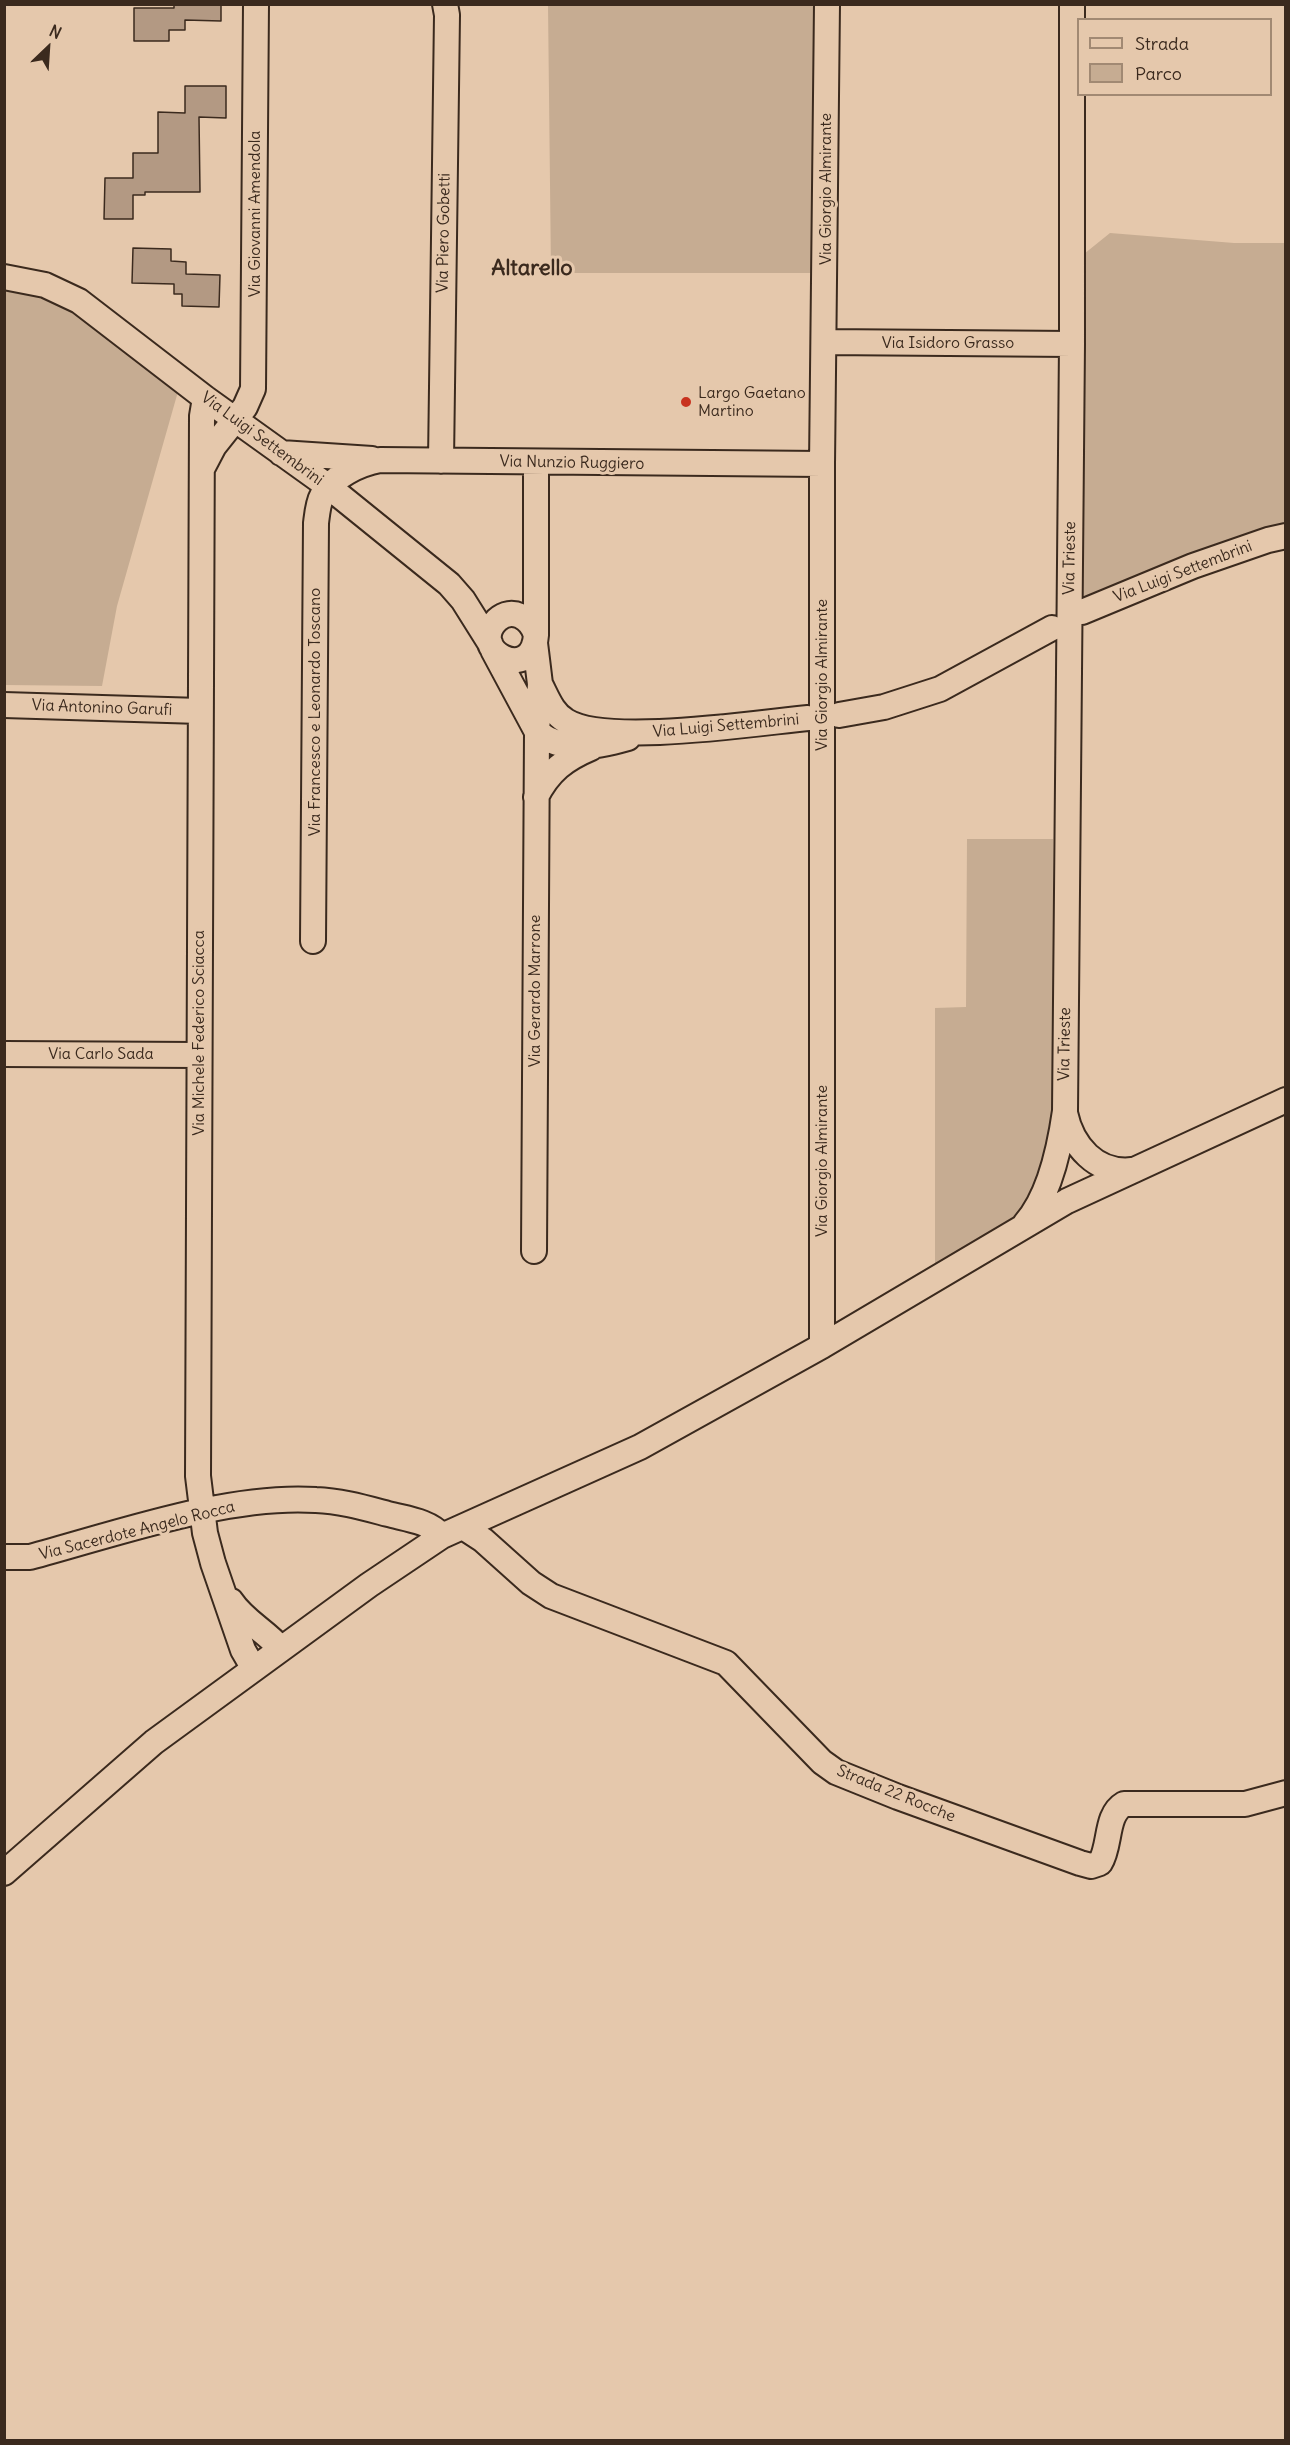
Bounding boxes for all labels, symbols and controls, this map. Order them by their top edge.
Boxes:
north arrow [18,18,78,78]
legend [1077,18,1272,96]
text: N [46,20,65,43]
text: Strada [1135,32,1189,55]
text: Parco [1135,62,1182,85]
street label: Via Giorgio Almirante [816,113,836,265]
street label: Via Giovanni Amendola [245,131,265,297]
street label: Via Piero Gobetti [433,173,455,293]
district label: Altarello [491,256,573,282]
street label: Via Isidoro Grasso [882,333,1014,353]
place label: Largo Gaetano Martino [698,383,806,421]
street label: Via Luigi Settembrini [197,388,327,490]
marker: Largo Gaetano Martino [679,395,693,409]
street label: Via Nunzio Ruggiero [499,452,645,474]
street label: Via Trieste [1060,521,1080,595]
street label: Via Luigi Settembrini [1111,537,1255,607]
street label: Via Francesco e Leonardo Toscano [305,588,325,836]
street label: Via Giorgio Almirante [812,599,832,751]
street label: Via Antonino Garufi [31,696,173,720]
street label: Via Luigi Settembrini [652,710,800,742]
street label: Via Gerardo Marrone [525,915,545,1067]
street label: Via Michele Federico Sciacca [189,930,209,1136]
street label: Via Trieste [1055,1007,1075,1081]
street label: Via Carlo Sada [48,1044,154,1064]
street label: Via Giorgio Almirante [812,1085,832,1237]
street label: Via Sacerdote Angelo Rocca [37,1497,237,1565]
street label: Strada 22 Rocche [834,1761,958,1827]

